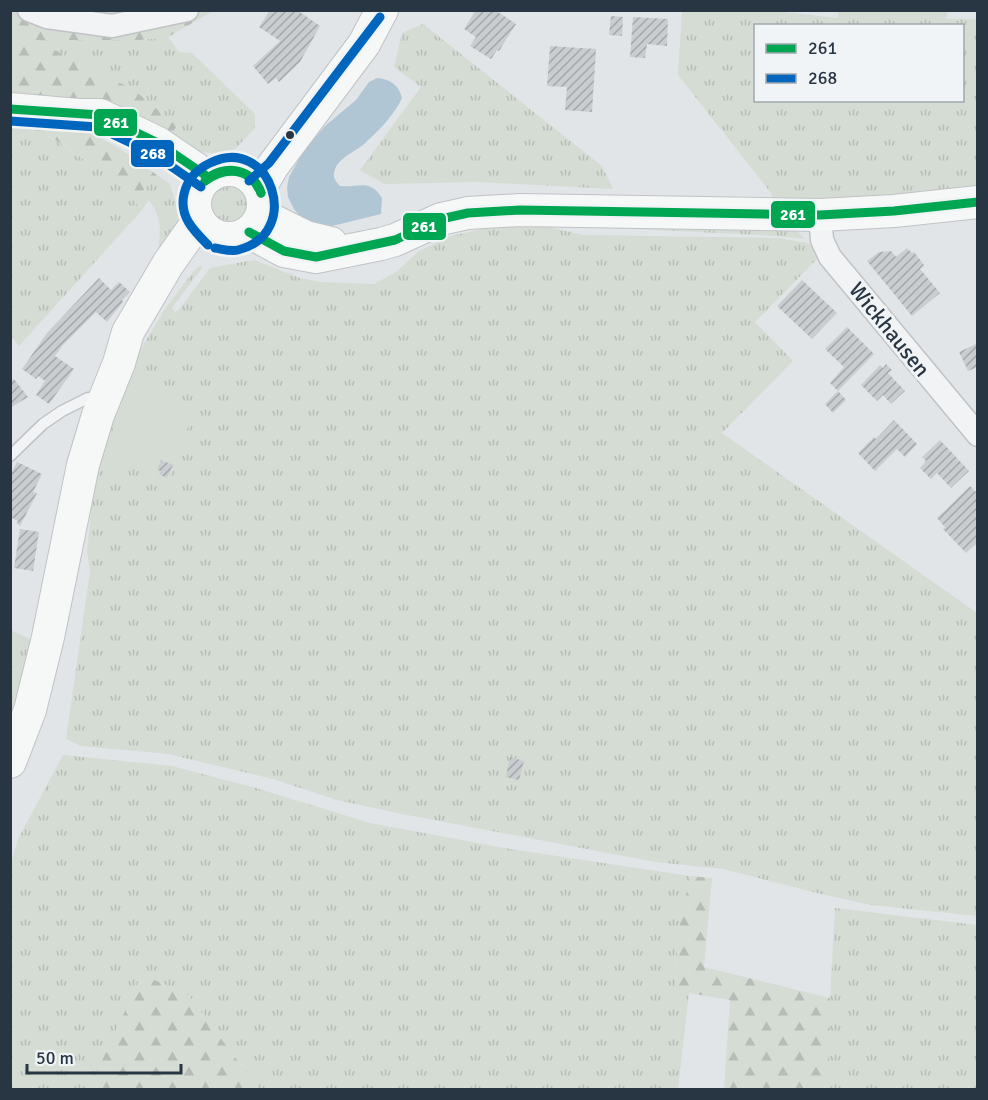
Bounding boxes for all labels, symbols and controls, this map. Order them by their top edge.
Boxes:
legend [754,24,964,102]
text: 261 [808,37,837,59]
text: 268 [808,67,837,89]
line badge: 261 [93,108,138,137]
text: 261 [103,113,129,133]
unlabelled marker [284,129,296,141]
line badge: 268 [130,139,175,168]
text: 268 [140,144,166,164]
line badge: 261 [770,200,816,229]
text: 261 [780,205,806,225]
line badge: 261 [402,212,447,241]
text: 261 [411,217,437,237]
street label: Wickhausen [843,277,936,382]
scale bar [27,1037,182,1075]
text: 50 m [36,1047,74,1069]

